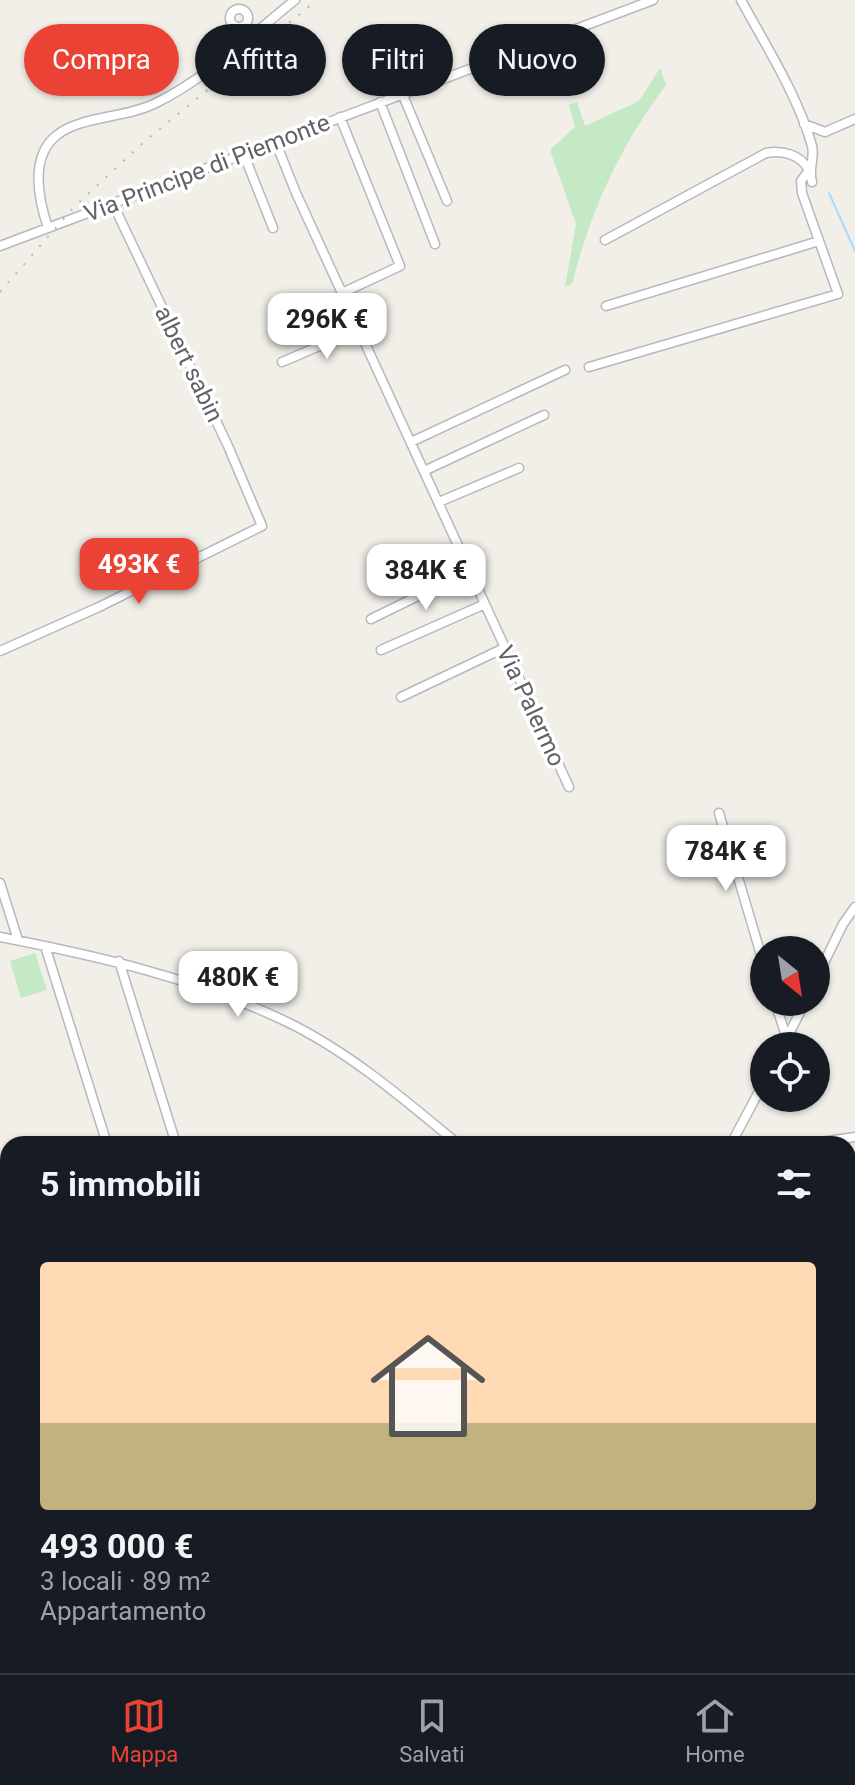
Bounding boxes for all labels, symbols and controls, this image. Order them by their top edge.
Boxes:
chip: Compra [24,24,179,96]
chip: Affitta [195,24,326,96]
chip: Filtri [342,24,453,96]
chip: Nuovo [469,24,605,96]
street label: Via Principe di Piemonte [80,108,334,228]
pin: 296K € [262,293,392,361]
street label: albert sabin [149,301,229,427]
text: 296K € [286,304,368,334]
pin: 493K € [74,538,204,606]
pin: 384K € [361,544,491,612]
text: 493K € [98,549,180,579]
text: 384K € [385,555,467,585]
street label: Via Palermo [491,641,571,771]
pin: 784K € [661,825,791,893]
text: 784K € [685,836,767,866]
north arrow [750,936,830,1016]
map controls [750,936,830,1112]
pin: 480K € [173,951,303,1019]
text: 480K € [197,962,279,992]
button: locate [750,1032,830,1112]
icon: filters [772,1162,816,1206]
text: 5 immobili [40,1164,201,1204]
icon: home [356,1314,500,1458]
text: 493 000 € [40,1526,193,1566]
text: 3 locali · 89 m² [40,1566,210,1596]
text: Appartamento [40,1596,206,1626]
tab: Mappa [110,1694,178,1767]
tab: Salvati [399,1694,465,1767]
tab: Home [685,1694,745,1767]

